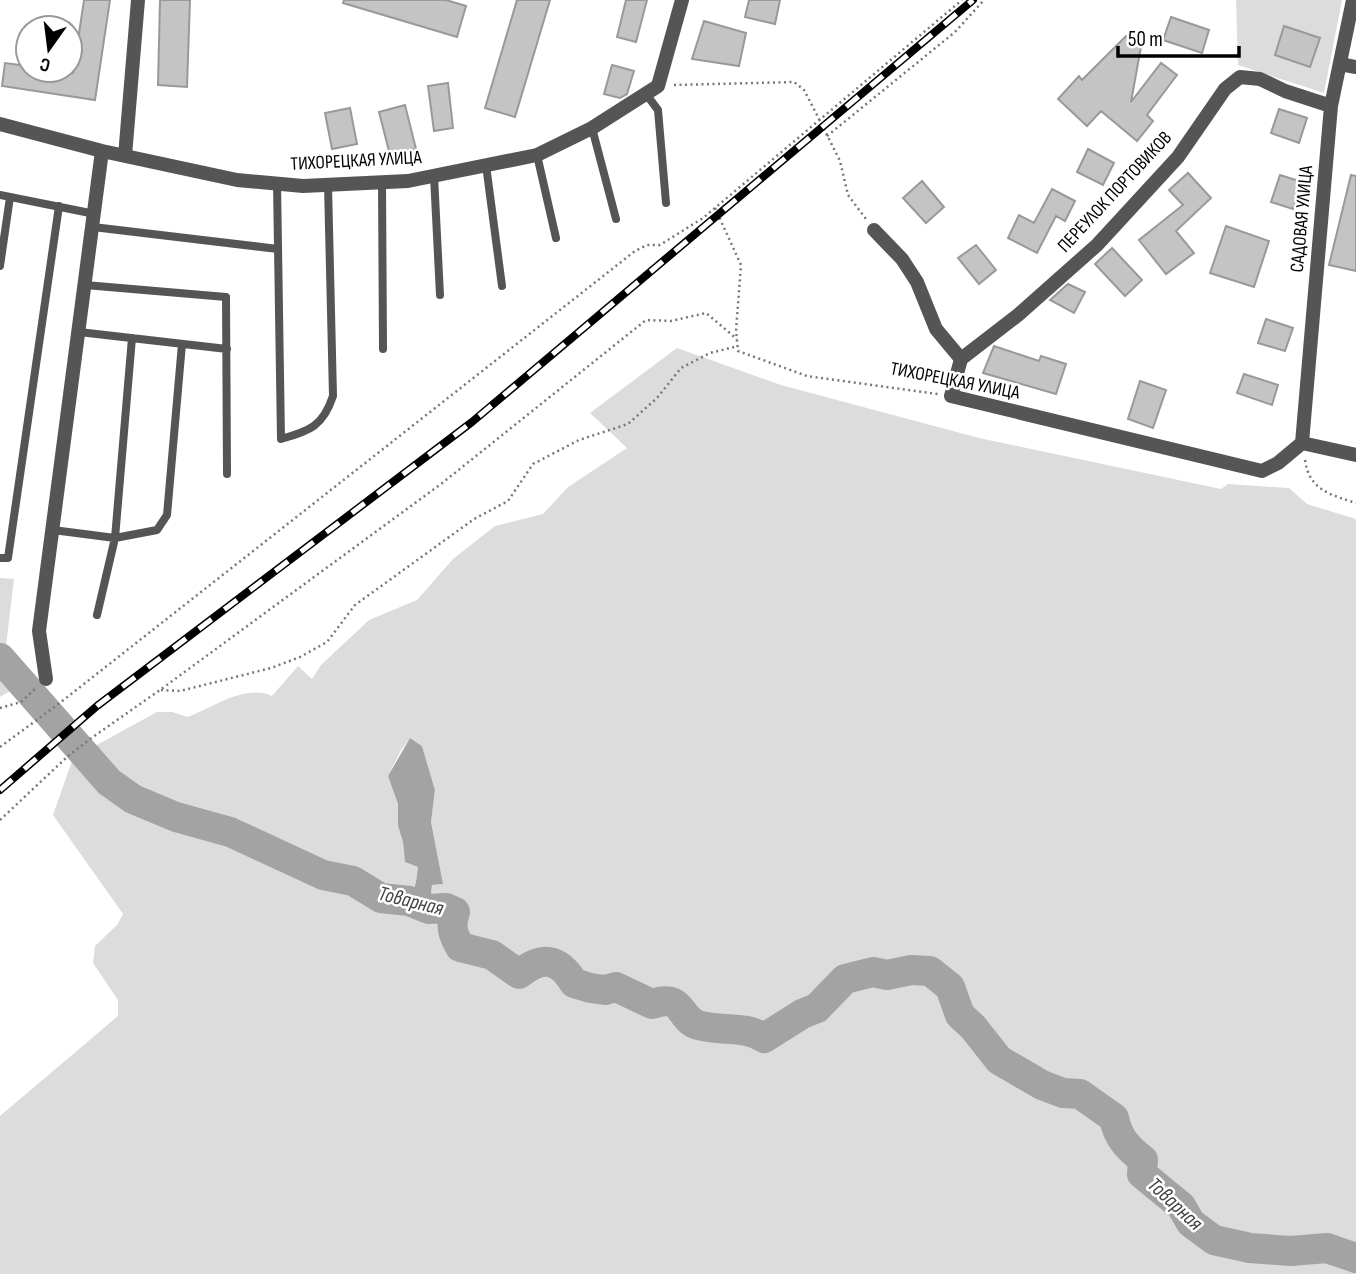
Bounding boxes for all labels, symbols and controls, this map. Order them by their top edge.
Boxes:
north arrow [14,14,84,84]
scale bar [1118,14,1239,58]
text: 50 m [1128,27,1163,52]
text: С [37,52,53,76]
street label: ПЕРЕУЛОК ПОРТОВИКОВ [1053,127,1177,257]
street label: ТИХОРЕЦКАЯ УЛИЦА [290,146,423,176]
street label: САДОВАЯ УЛИЦА [1286,164,1318,273]
street label: ТИХОРЕЦКАЯ УЛИЦА [888,357,1022,405]
water label: Товарная [376,881,446,921]
water label: Товарная [1142,1172,1208,1236]

